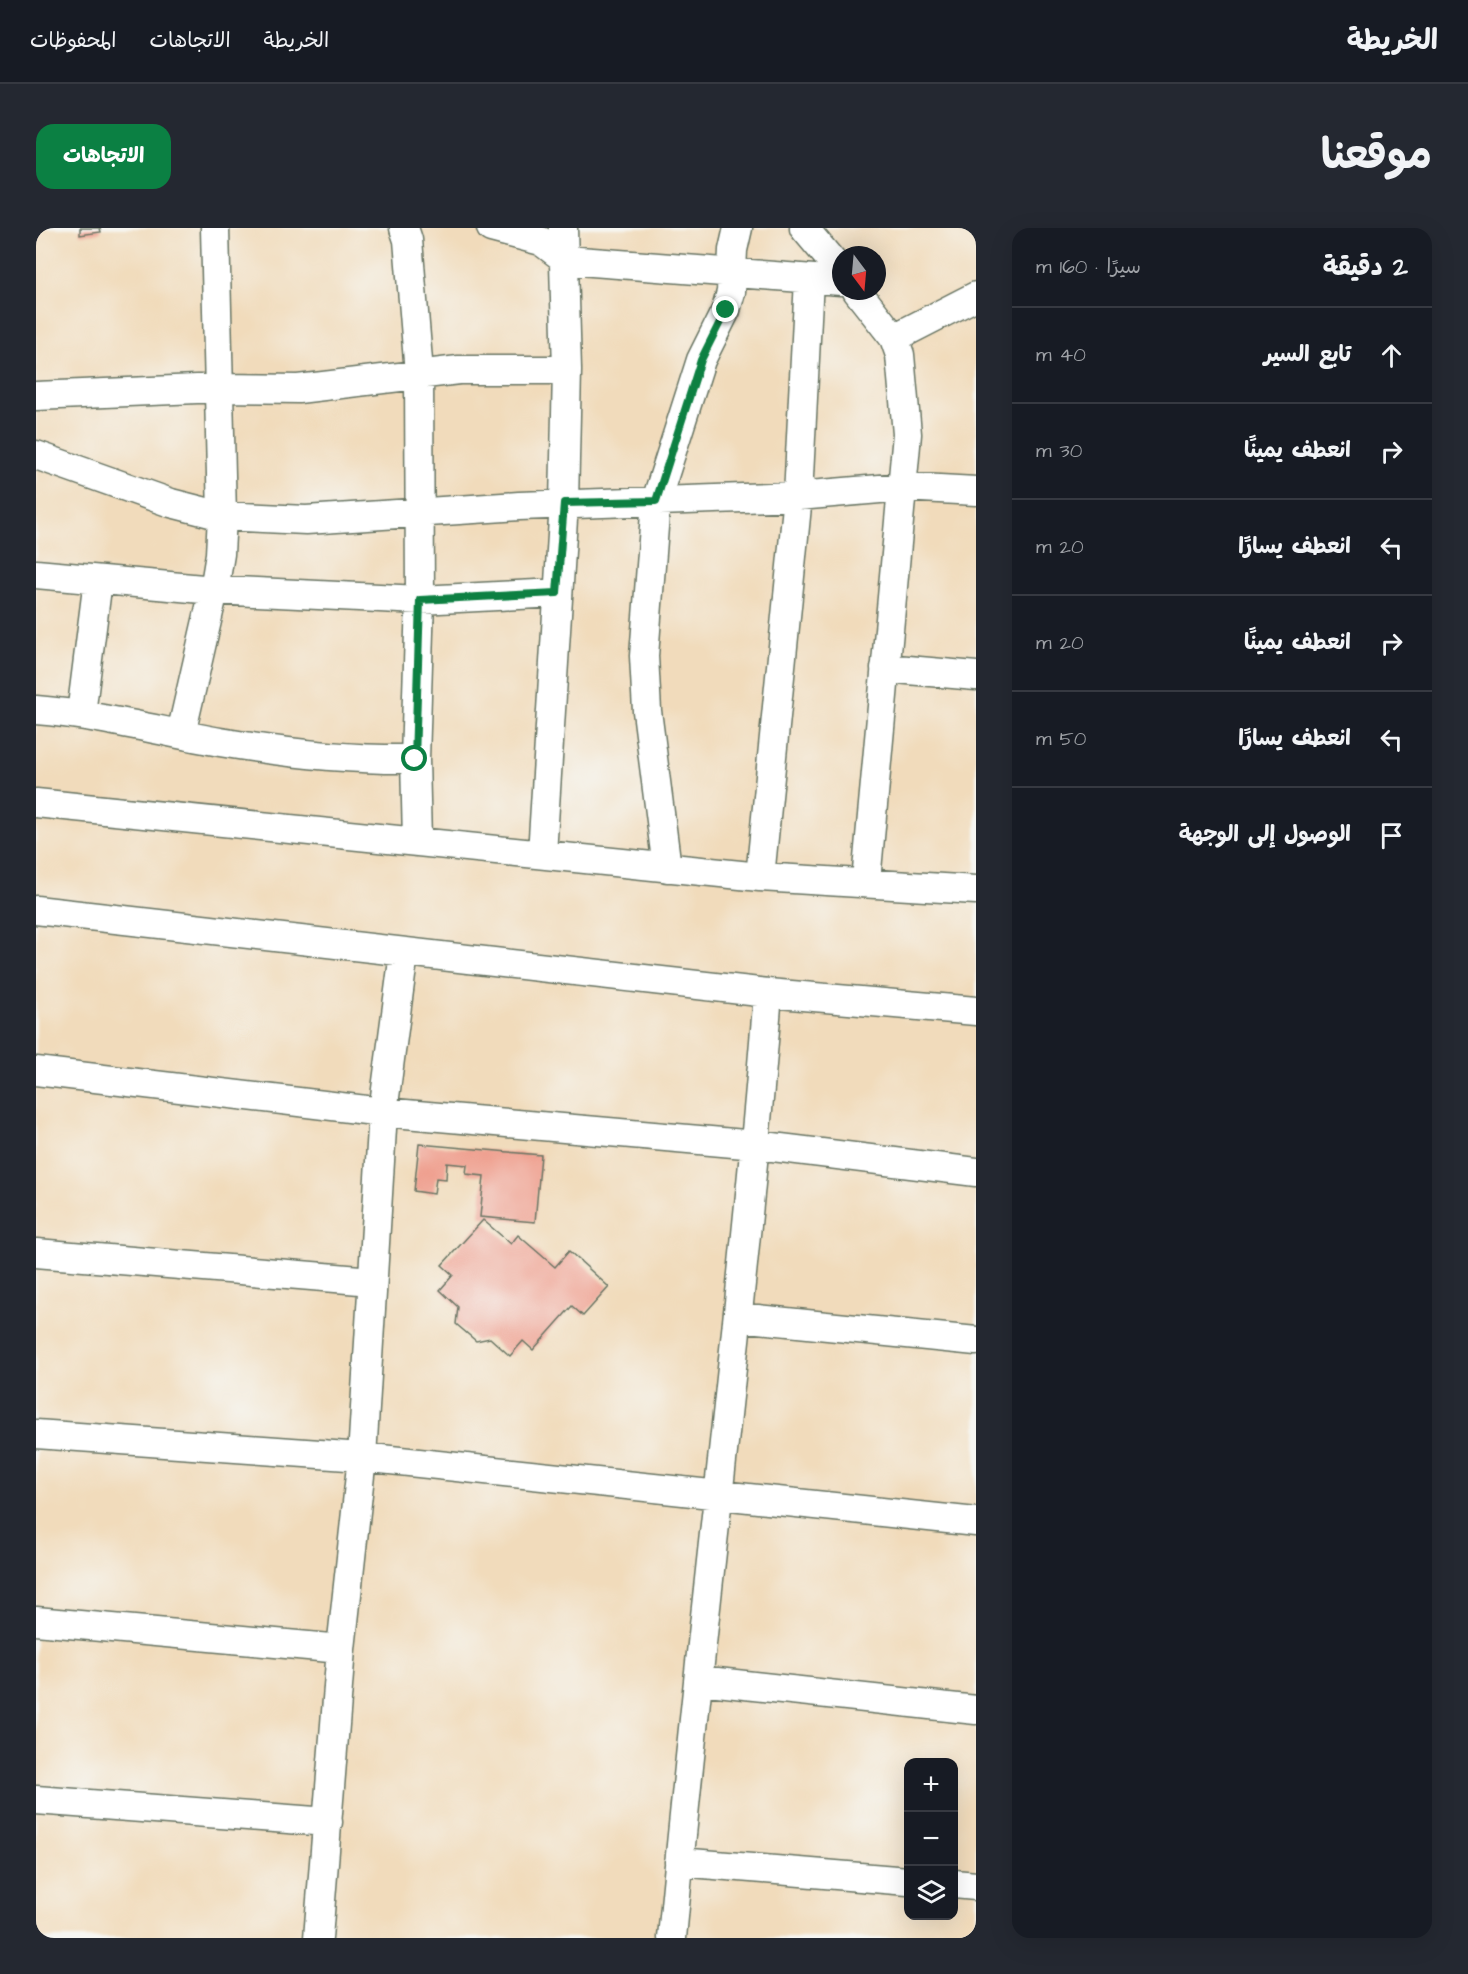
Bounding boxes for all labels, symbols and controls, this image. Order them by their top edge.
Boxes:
text: الخريطة [1347,21,1438,60]
text: المحفوظات [30,26,116,55]
text: الاتجاهات [149,26,231,55]
text: الخريطة [264,26,329,55]
button: الاتجاهات [36,124,171,189]
text: موقعنا [1321,127,1432,185]
north arrow [832,246,886,300]
text: 2 دقيقة [1323,249,1408,285]
text: سيرًا · 160 m [1036,253,1141,281]
route end [712,296,738,322]
text: تابع السير [1264,339,1351,370]
icon: ahead [1375,339,1408,372]
text: 40 m [1036,341,1086,369]
text: انعطف يمينًا [1244,435,1351,466]
icon: right [1375,435,1408,468]
text: 30 m [1036,437,1082,465]
text: انعطف يسارًا [1238,531,1351,562]
icon: left [1375,531,1408,564]
text: 20 m [1036,533,1084,561]
text: انعطف يمينًا [1244,627,1351,658]
icon: right [1375,627,1408,660]
text: 20 m [1036,629,1084,657]
text: انعطف يسارًا [1238,723,1351,754]
icon: left [1375,723,1408,756]
text: 50 m [1036,725,1086,753]
route start [401,745,427,771]
text: الوصول إلى الوجهة [1179,819,1351,850]
icon: arrive [1375,819,1408,852]
map controls [904,1758,958,1920]
button: + [904,1758,958,1812]
button: − [904,1812,958,1866]
button: layers [904,1866,958,1920]

